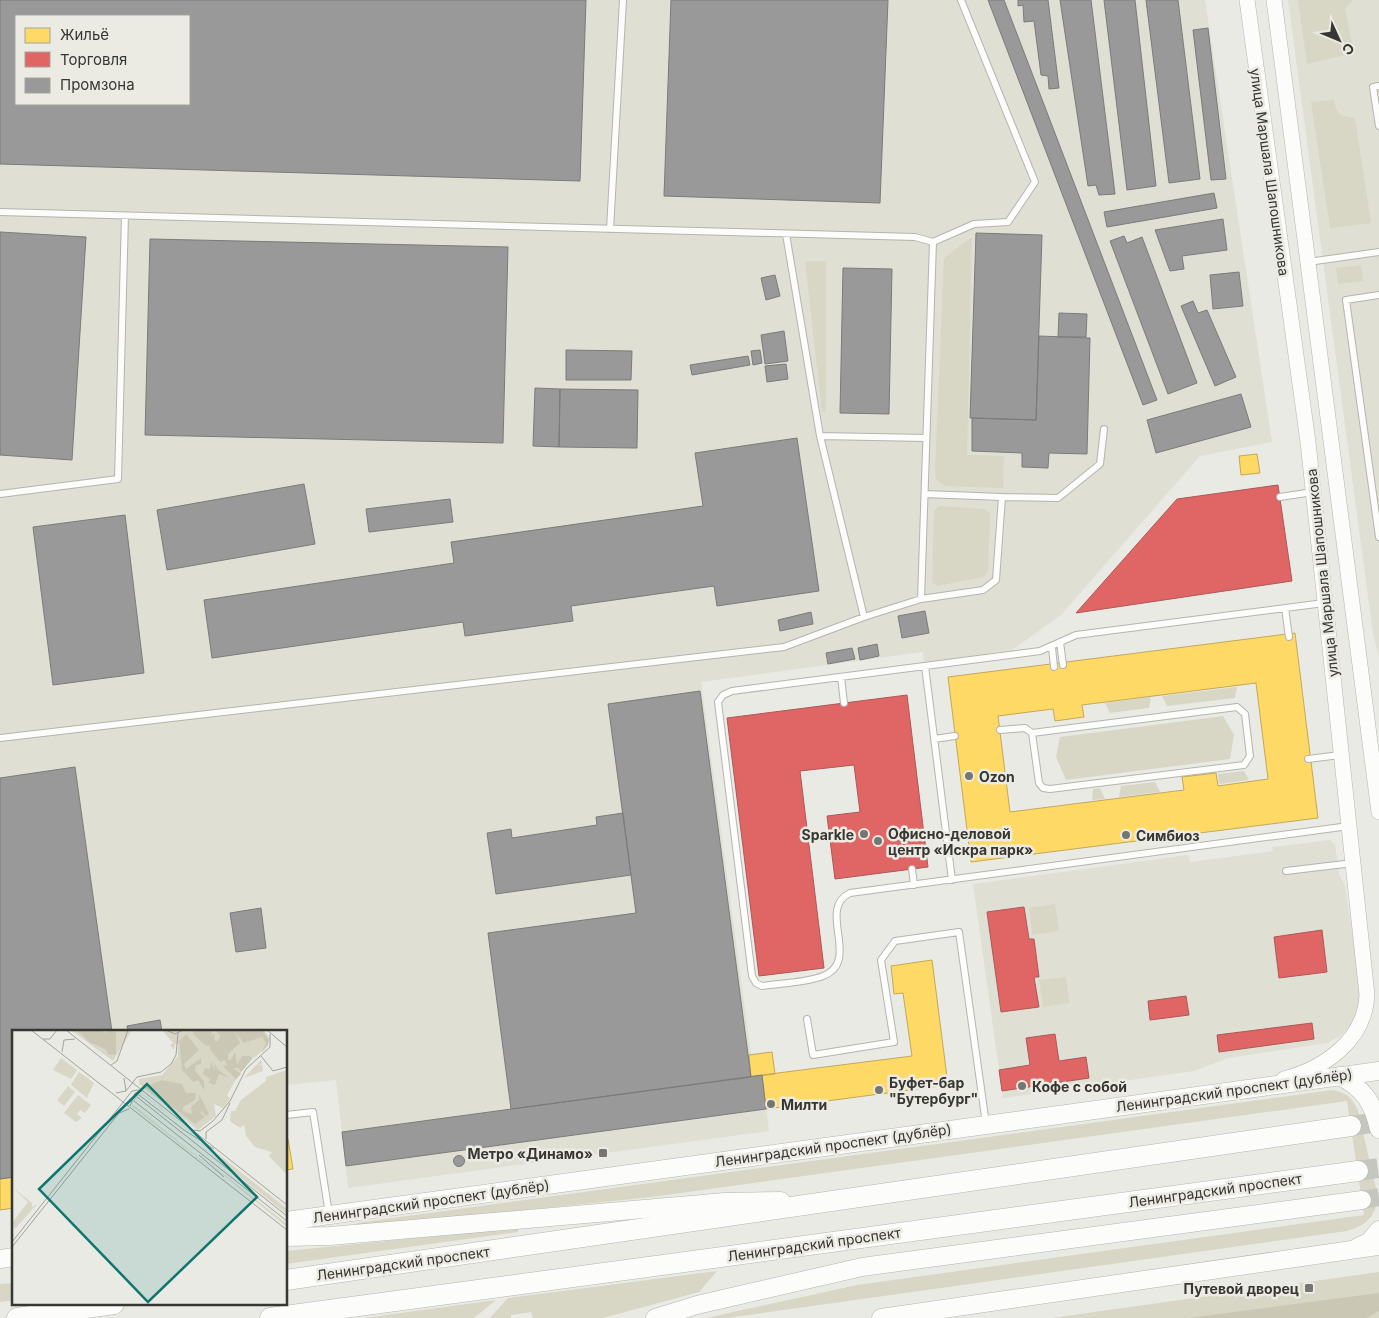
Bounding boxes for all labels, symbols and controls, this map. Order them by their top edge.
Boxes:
legend [15,15,190,105]
north arrow [1314,15,1364,65]
text: Жильё [60,25,109,44]
text: С [1339,40,1358,59]
text: Торговля [60,50,127,69]
street label: улица Маршала Шапошникова [1247,67,1293,277]
text: Промзона [60,75,135,94]
street label: улица Маршала Шапошникова [1303,468,1341,678]
place label: Ozon [979,768,1015,785]
marker: Ozon [963,770,975,782]
place label: Офисно-деловой центр «Искра парк» [888,825,1033,858]
place label: Sparkle [802,826,854,843]
place label: Симбиоз [1136,827,1200,844]
marker: Sparkle [858,828,870,840]
marker: Симбиоз [1120,829,1132,841]
marker: Офисно-деловой центр «Искра парк» [872,835,884,847]
inset map [12,1030,288,1306]
street label: Ленинградский проспект (дублёр) [1115,1065,1353,1115]
place label: Буфет-бар "Бутербург" [889,1074,978,1107]
place label: Кофе с собой [1032,1078,1127,1095]
marker: Кофе с собой [1016,1080,1028,1092]
marker: Буфет-бар "Бутербург" [873,1084,885,1096]
place label: Милти [781,1096,827,1113]
marker: Милти [765,1098,777,1110]
street label: Ленинградский проспект (дублёр) [714,1120,952,1170]
place label: Метро «Динамо» [467,1145,593,1162]
marker: Метро «Динамо» [597,1147,609,1159]
street label: Ленинградский проспект [1127,1169,1303,1211]
street label: Ленинградский проспект (дублёр) [312,1176,550,1226]
street label: Ленинградский проспект [726,1223,902,1265]
street label: Ленинградский проспект [315,1242,491,1284]
place label: Путевой дворец [1184,1280,1299,1297]
marker: Путевой дворец [1303,1282,1315,1294]

